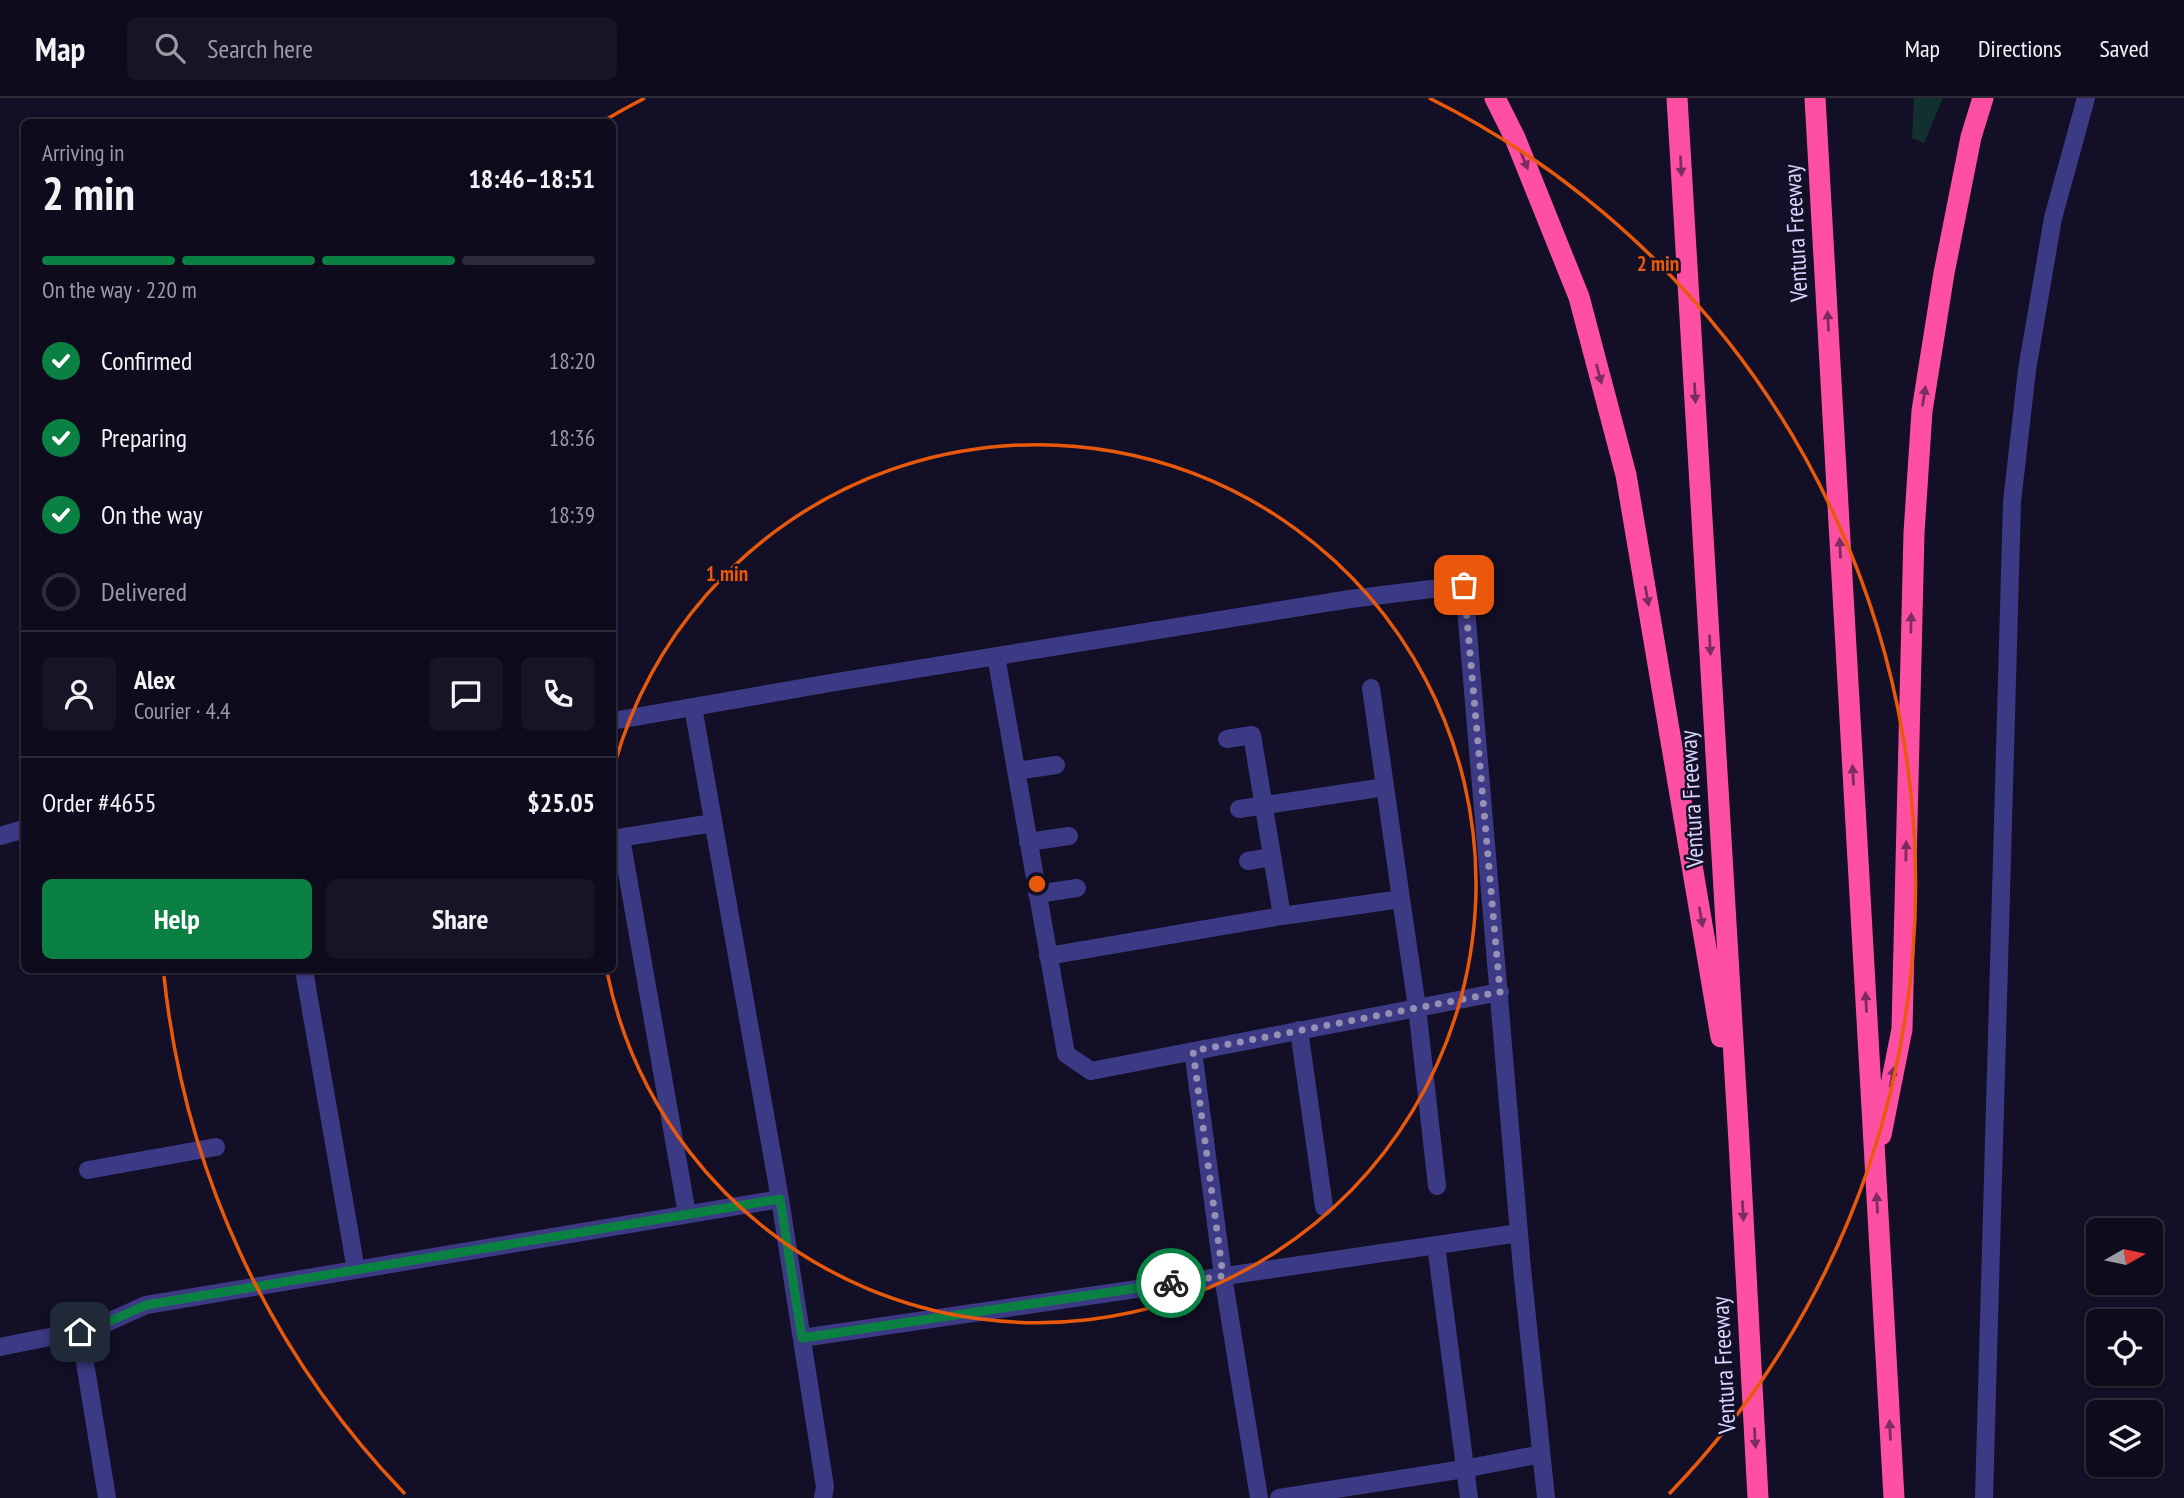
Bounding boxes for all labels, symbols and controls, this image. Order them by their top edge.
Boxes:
search box [127,17,617,80]
text: Map [35,27,85,70]
icon: search [151,29,189,67]
text: Search here [207,32,313,65]
text: Map [1905,33,1940,64]
text: Directions [1978,33,2062,64]
text: Saved [2100,33,2149,64]
text: Arriving in [42,138,124,167]
one-way arrow [1518,149,1529,170]
one-way arrow [1676,155,1687,177]
text: 18:46–18:51 [468,162,595,195]
text: 2 min [42,163,135,223]
street label: Ventura Freeway [1776,164,1815,303]
text: 2 min [1637,250,1679,277]
text: On the way · 220 m [42,275,197,304]
one-way arrow [1822,310,1833,332]
icon: check [42,342,80,380]
text: Confirmed [101,344,192,377]
text: 18:20 [549,346,595,375]
one-way arrow [1594,363,1605,385]
one-way arrow [1689,382,1700,404]
one-way arrow [1919,385,1930,407]
icon: check [42,419,80,457]
text: Preparing [101,421,187,454]
text: 18:36 [549,423,595,452]
icon: check [42,496,80,534]
text: On the way [101,498,203,531]
text: 18:39 [549,500,595,529]
one-way arrow [1835,537,1846,559]
pin [1434,555,1494,615]
text: 1 min [706,560,748,587]
icon: bag [1445,566,1483,604]
text: Delivered [101,575,187,608]
one-way arrow [1641,585,1652,607]
one-way arrow [1906,612,1917,634]
one-way arrow [1704,634,1715,656]
button: person [42,657,116,731]
button: chat [429,657,503,731]
button: phone [521,657,595,731]
text: Alex [134,663,175,696]
text: Courier · 4.4 [134,696,230,725]
street label: Ventura Freeway [1672,730,1711,869]
one-way arrow [1847,764,1858,786]
text: Order #4655 [42,786,157,819]
text: $25.05 [527,786,595,819]
one-way arrow [1900,840,1912,862]
centre of rings [1025,872,1049,896]
button: Help [42,879,312,959]
button: Share [326,879,595,959]
one-way arrow [1696,906,1707,928]
one-way arrow [1860,991,1871,1013]
one-way arrow [1887,1066,1898,1088]
one-way arrow [1871,1191,1882,1213]
one-way arrow [1737,1200,1748,1222]
north arrow [2086,1218,2163,1295]
map controls [2086,1218,2163,1477]
courier [1136,1248,1206,1318]
icon: bike [1152,1264,1190,1302]
street label: Ventura Freeway [1704,1296,1743,1435]
pin [50,1302,110,1362]
button: locate [2086,1309,2163,1386]
icon: home [61,1313,99,1351]
button: layers [2086,1400,2163,1477]
one-way arrow [1884,1419,1895,1441]
one-way arrow [1749,1427,1760,1449]

